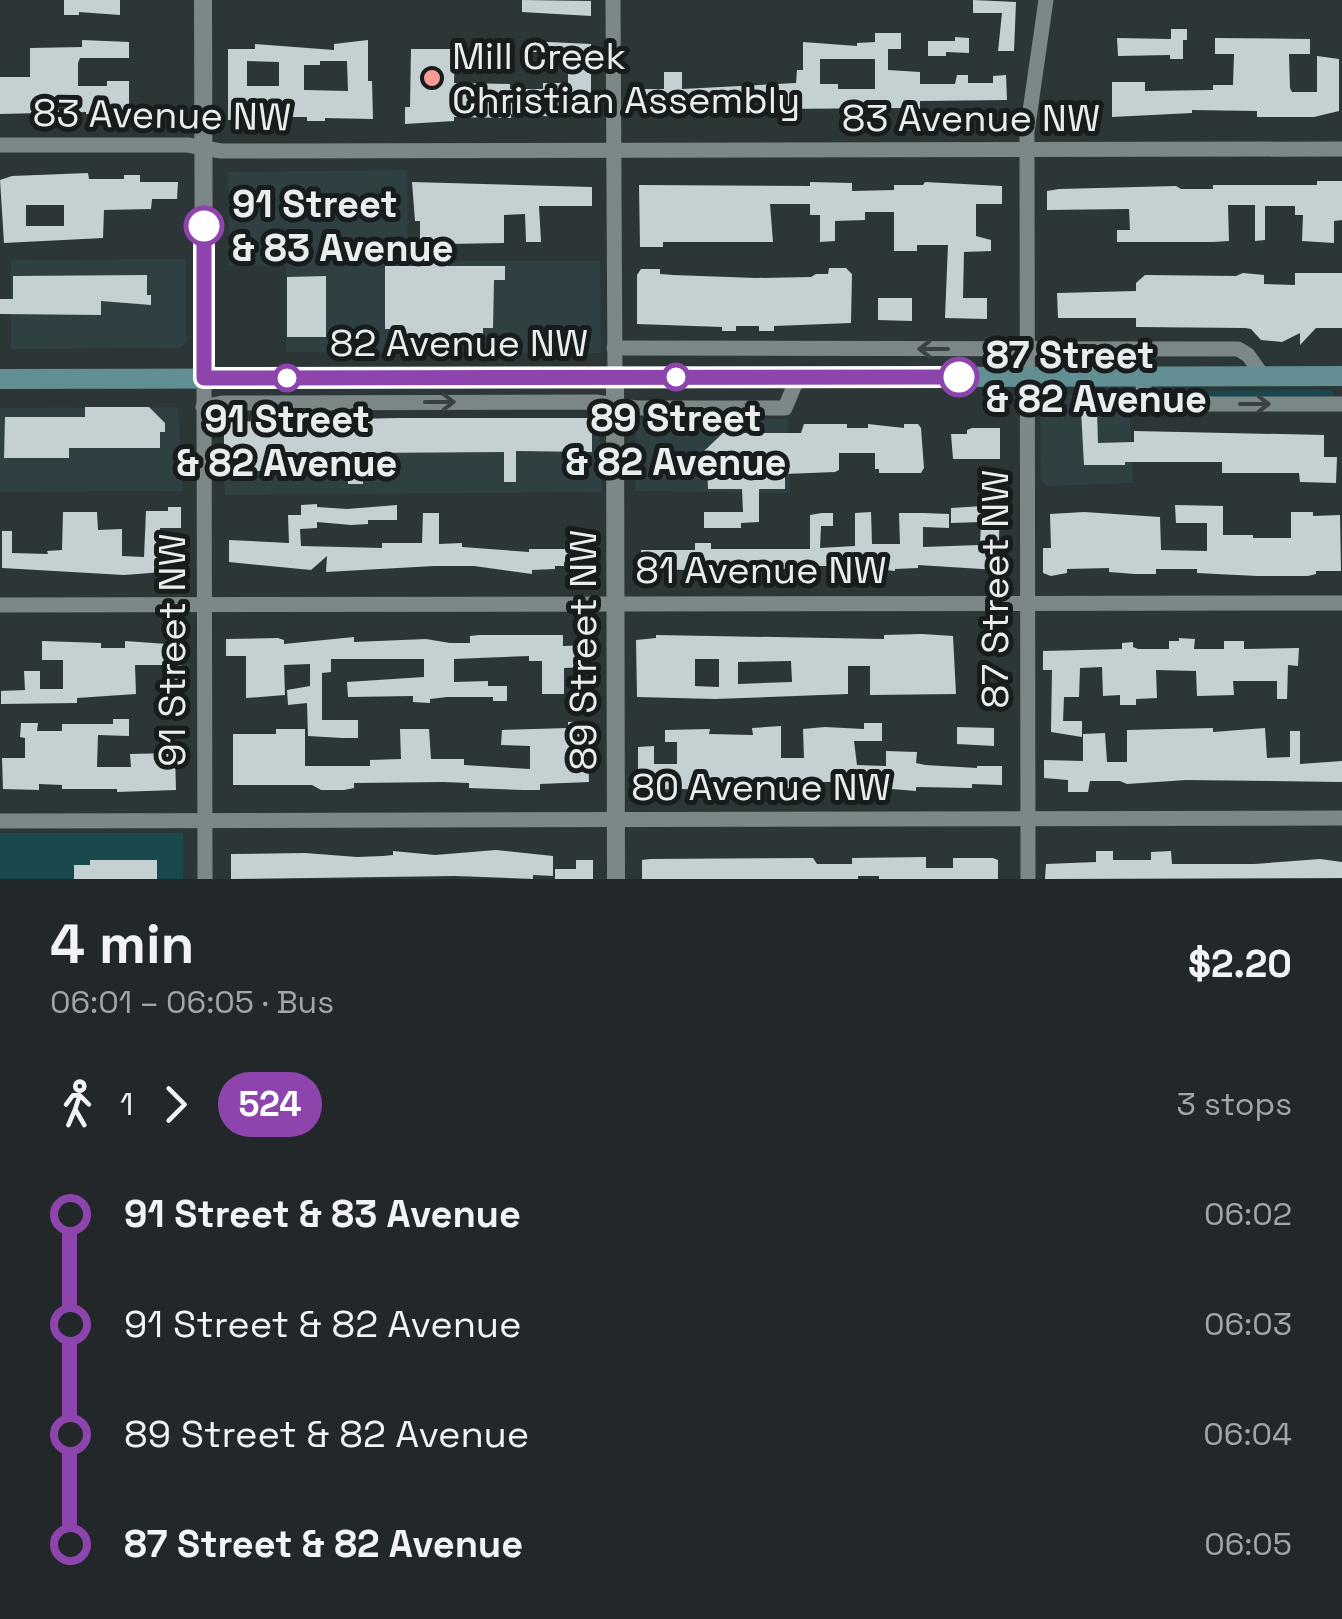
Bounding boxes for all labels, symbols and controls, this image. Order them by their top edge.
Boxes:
place label: Mill Creek Christian Assembly [452,32,800,124]
marker: Mill Creek Christian Assembly [421,67,443,89]
street label: 83 Avenue NW [32,89,292,141]
street label: 83 Avenue NW [842,94,1100,142]
place label: 91 Street & 83 Avenue [232,180,454,272]
marker: 91 Street & 83 Avenue [185,207,223,245]
street label: 82 Avenue NW [330,319,588,367]
place label: 87 Street & 82 Avenue [986,331,1207,423]
one-way arrow [918,340,950,358]
marker: 87 Street & 82 Avenue [940,358,978,396]
marker: 89 Street & 82 Avenue [663,364,689,390]
marker: 91 Street & 82 Avenue [274,365,300,391]
one-way arrow [424,392,456,412]
place label: 89 Street & 82 Avenue [565,394,787,486]
one-way arrow [1238,394,1271,414]
place label: 91 Street & 82 Avenue [176,395,398,487]
street label: 87 Street NW [971,470,1019,708]
street label: 89 Street NW [559,529,607,771]
street label: 91 Street NW [148,533,196,767]
street label: 81 Avenue NW [635,546,887,594]
street label: 80 Avenue NW [631,763,891,811]
text: 4 min [50,909,194,979]
text: $2.20 [1188,940,1292,988]
text: 06:01 – 06:05 · Bus [50,982,334,1022]
icon: walk [50,1077,105,1132]
icon: forward [148,1077,203,1132]
text: 524 [238,1082,302,1126]
text: 1 [120,1084,133,1124]
text: 3 stops [1177,1084,1292,1124]
text: 91 Street & 83 Avenue [124,1190,521,1238]
text: 06:02 [1204,1194,1292,1234]
text: 91 Street & 82 Avenue [124,1300,522,1348]
text: 06:03 [1204,1304,1292,1344]
text: 89 Street & 82 Avenue [124,1410,529,1458]
text: 06:04 [1203,1414,1292,1454]
text: 87 Street & 82 Avenue [124,1520,523,1568]
text: 06:05 [1204,1524,1292,1564]

